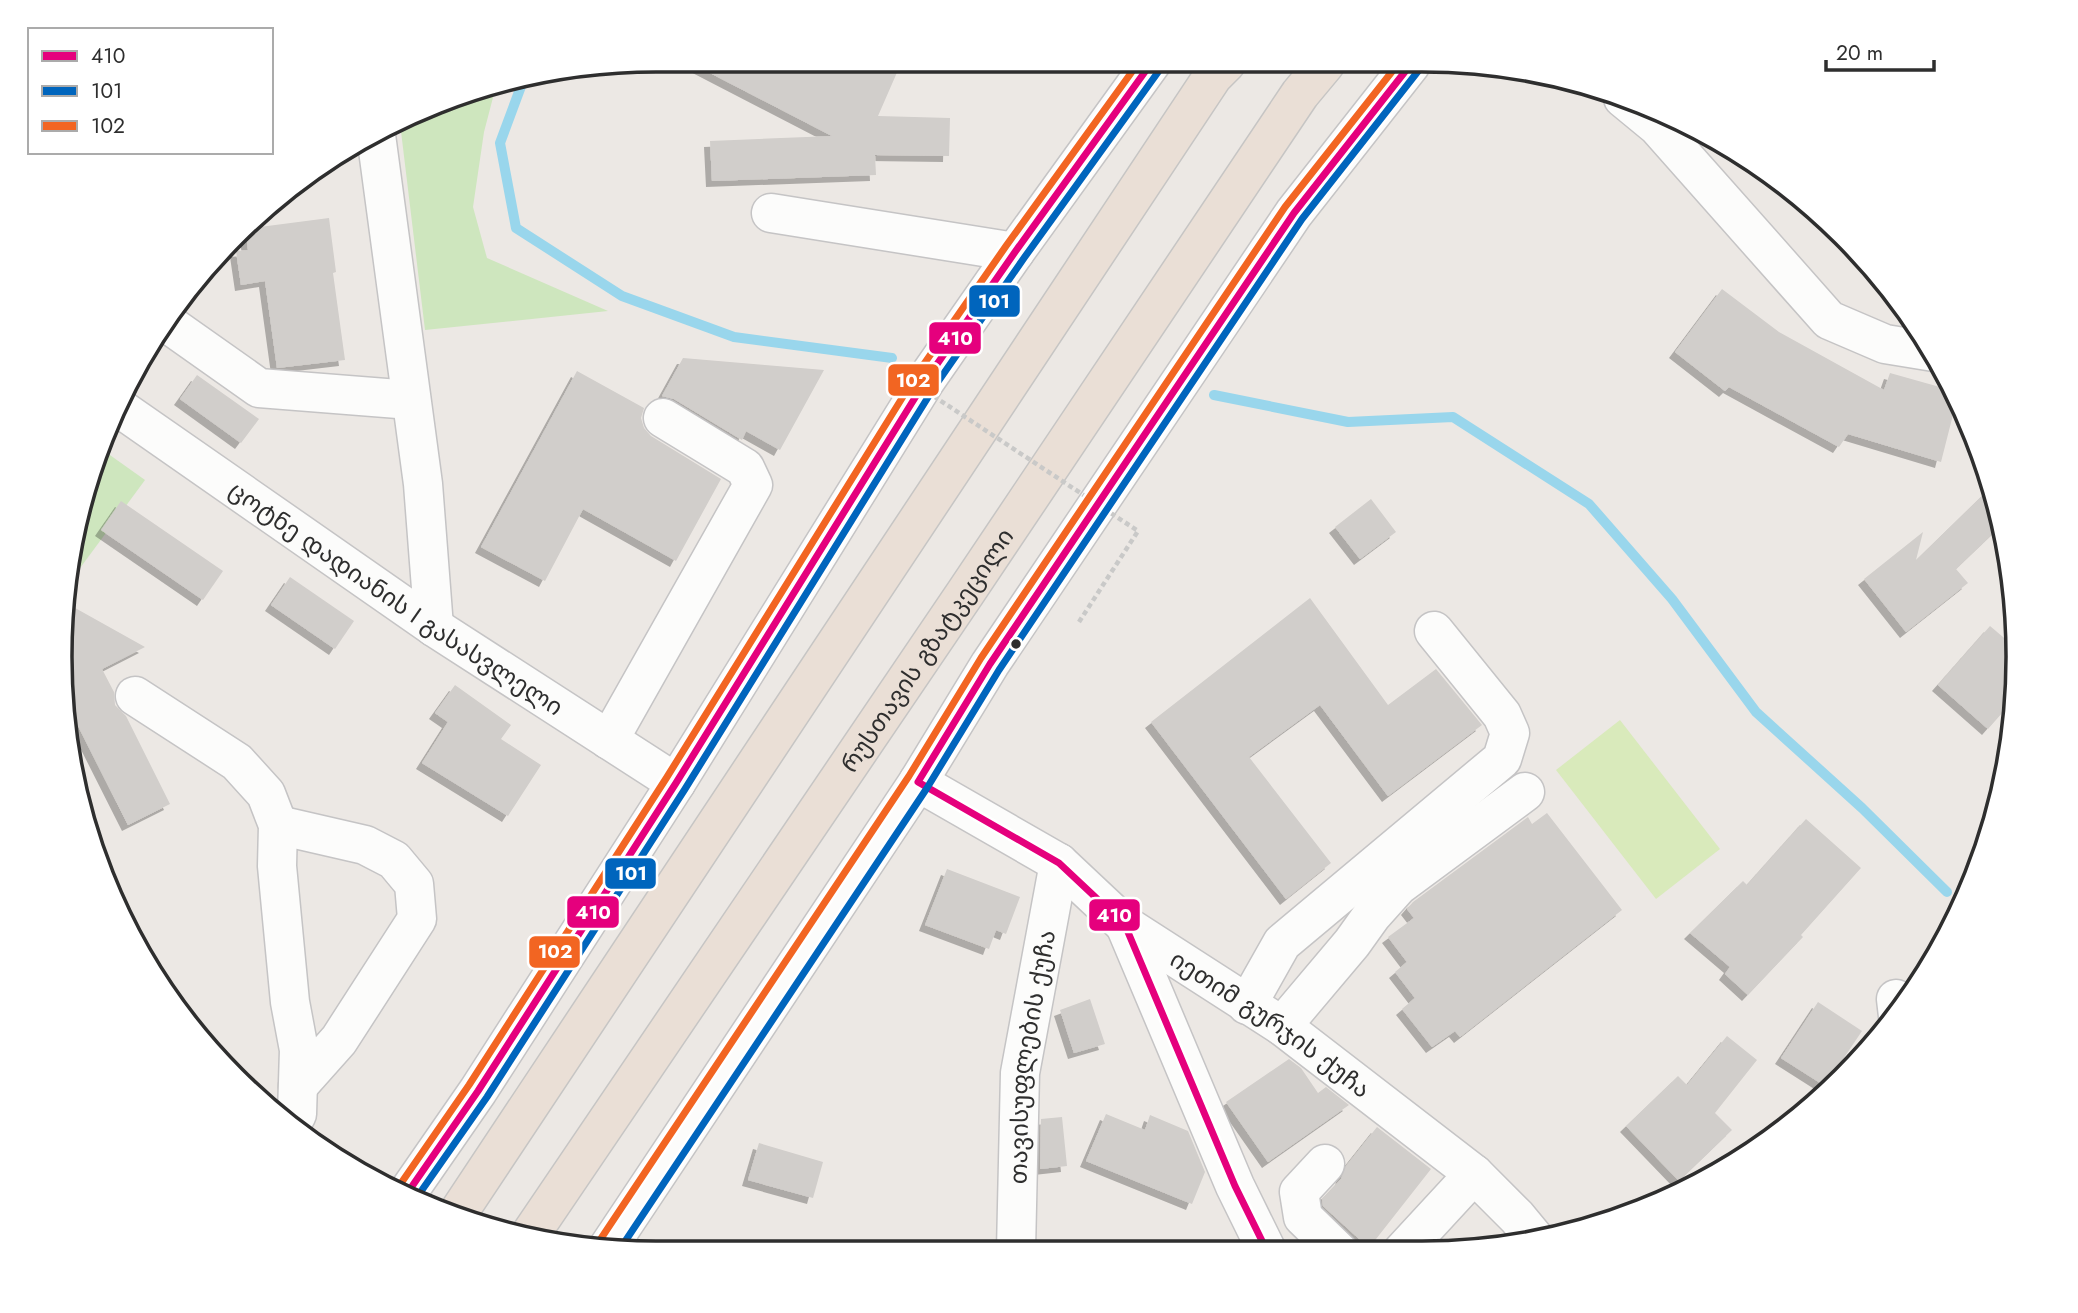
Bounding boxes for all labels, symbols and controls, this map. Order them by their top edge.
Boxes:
legend [28,28,273,154]
scale bar [1826,28,1934,72]
text: 20 m [1836,38,1883,68]
text: 410 [91,41,125,71]
text: 101 [91,76,123,106]
text: 102 [91,111,125,141]
line badge: 101 [968,284,1021,318]
text: 101 [978,288,1010,315]
line badge: 410 [928,321,982,355]
text: 410 [937,325,973,352]
line badge: 102 [887,363,940,397]
text: 102 [896,367,930,394]
street label: ცოტნე დადიანის I გასასვლელი [222,472,570,724]
street label: რუსთავის გზატკეცილი [832,521,1022,779]
unlabelled marker [1009,637,1023,651]
line badge: 101 [604,857,657,890]
text: 101 [615,860,647,887]
line badge: 410 [566,895,620,929]
line badge: 410 [1088,898,1141,932]
text: 410 [575,899,611,926]
text: 410 [1096,902,1132,929]
street label: თავისუფლების ქუჩა [1000,927,1064,1185]
line badge: 102 [528,935,581,969]
text: 102 [538,938,572,965]
street label: იეთიმ გურჯის ქუჩა [1164,941,1378,1106]

